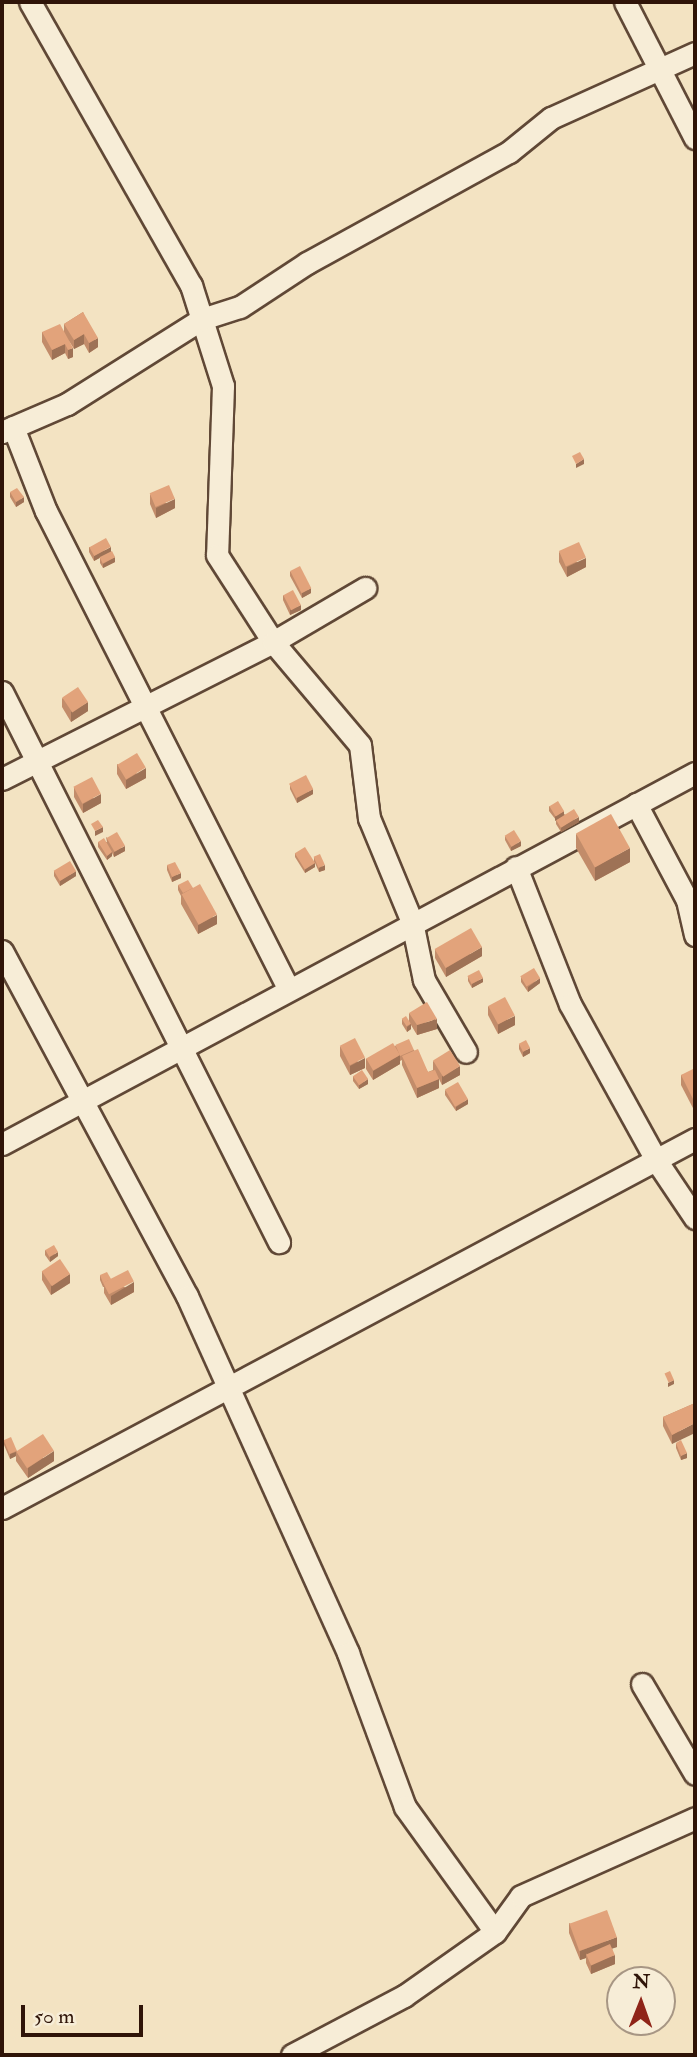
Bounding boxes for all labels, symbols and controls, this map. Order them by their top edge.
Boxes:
north arrow [606,1966,676,2036]
text: N [633,1970,650,1994]
scale bar [24,1990,147,2034]
text: 50 m [34,2003,75,2030]

